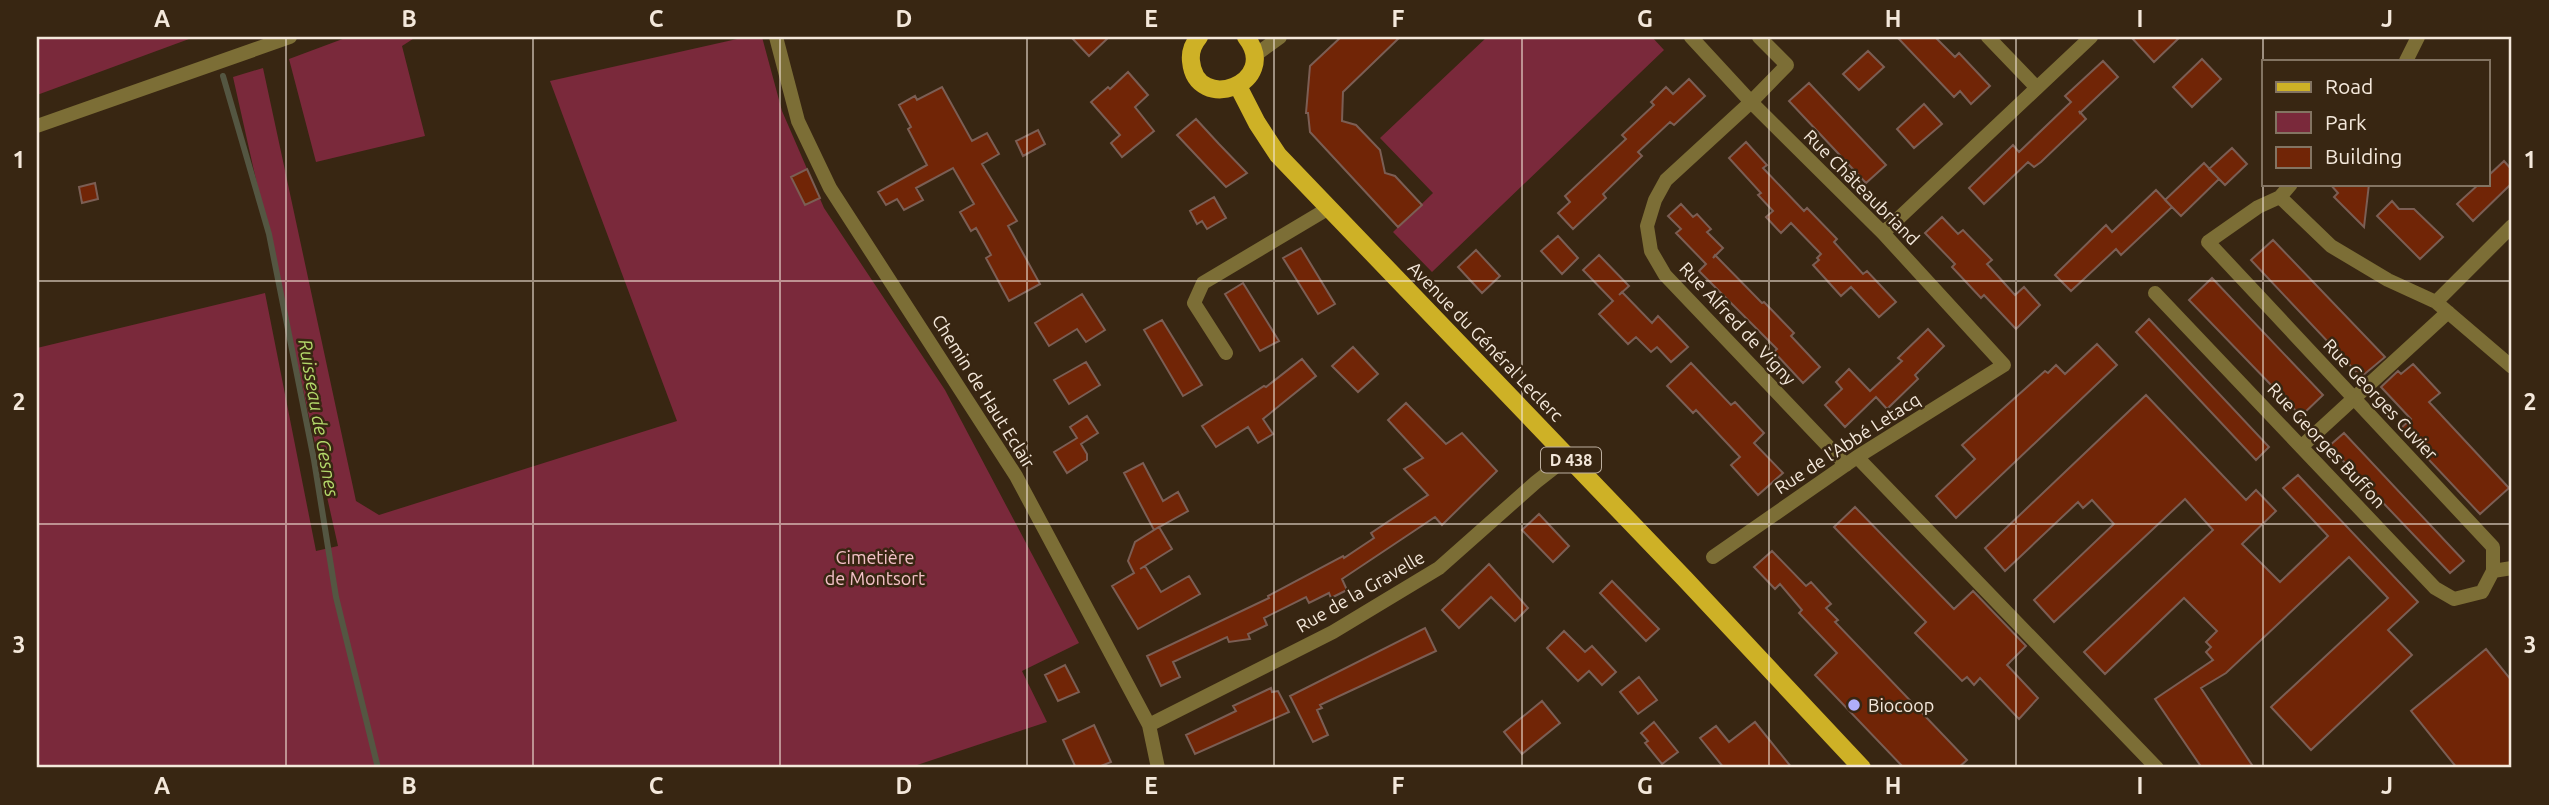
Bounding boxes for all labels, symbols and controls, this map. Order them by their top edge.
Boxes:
text: A [154,6,170,31]
text: B [401,6,417,31]
text: C [649,6,664,31]
text: D [896,6,912,31]
text: E [1144,6,1158,31]
text: F [1392,6,1405,31]
text: G [1637,6,1653,31]
text: H [1885,6,1901,31]
text: I [2137,6,2143,31]
text: J [2381,6,2393,31]
legend [2262,60,2490,186]
text: Road [2325,74,2373,98]
text: Park [2325,110,2367,134]
street label: Rue Châteaubriand [1800,125,1924,249]
text: Building [2325,144,2402,168]
text: 1 [13,147,25,172]
text: 1 [2524,147,2536,172]
street label: Avenue du Général Leclerc [1404,257,1568,425]
street label: Rue Alfred de Vigny [1676,258,1800,389]
street label: Chemin de Haut Eclair [929,311,1039,472]
street label: Rue Georges Cuvier [2320,334,2442,464]
water label: Ruisseau de Gesnes [294,337,344,499]
street label: Rue Georges Buffon [2264,379,2390,511]
text: 2 [13,389,25,414]
street label: Rue de l'Abbé Letacq [1771,389,1923,497]
text: 2 [2524,389,2536,414]
road number: D 438 [1541,447,1601,472]
street label: Rue de la Gravelle [1293,546,1427,636]
park label: Cimetière de Montsort [825,547,925,588]
text: 3 [13,632,25,657]
text: 3 [2524,632,2536,657]
place label: Biocoop [1868,695,1934,715]
marker: Biocoop [1846,697,1862,713]
text: A [154,773,170,798]
text: B [401,773,417,798]
text: C [649,773,664,798]
text: D [896,773,912,798]
text: E [1144,773,1158,798]
text: F [1392,773,1405,798]
text: G [1637,773,1653,798]
text: H [1885,773,1901,798]
text: I [2137,773,2143,798]
text: J [2381,773,2393,798]

